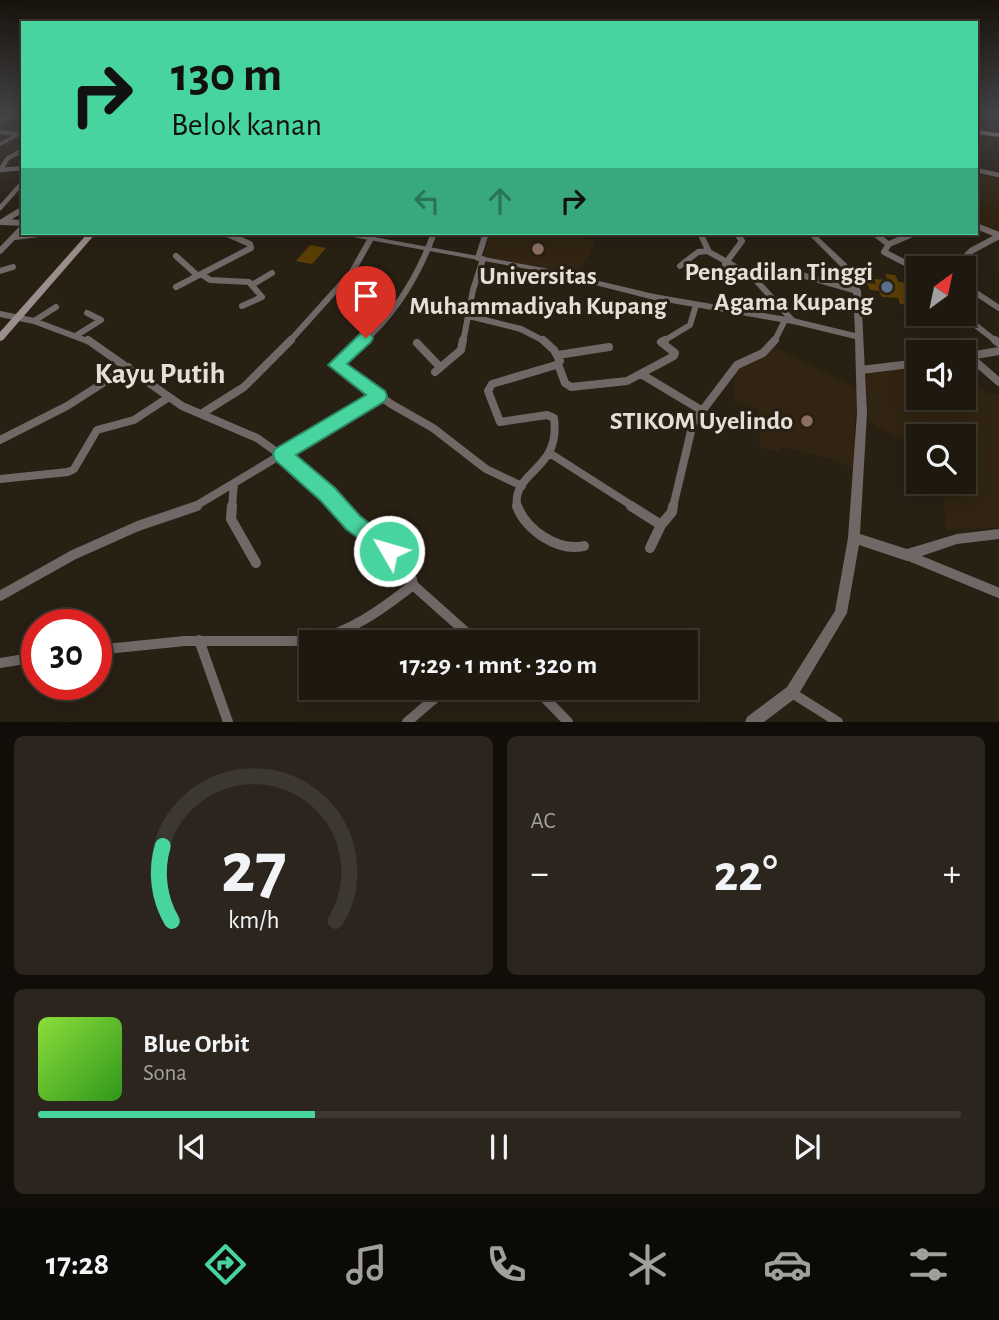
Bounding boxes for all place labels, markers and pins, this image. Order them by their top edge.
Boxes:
marker: Universitas Muhammadiyah Kupang [530,241,546,257]
place label: Pengadilan Tinggi Agama Kupang [684,259,874,315]
place label: Universitas Muhammadiyah Kupang [409,263,668,319]
pin [336,266,396,338]
marker: Pengadilan Tinggi Agama Kupang [879,279,895,295]
place label: STIKOM Uyelindo [610,408,793,434]
marker: STIKOM Uyelindo [799,413,815,429]

